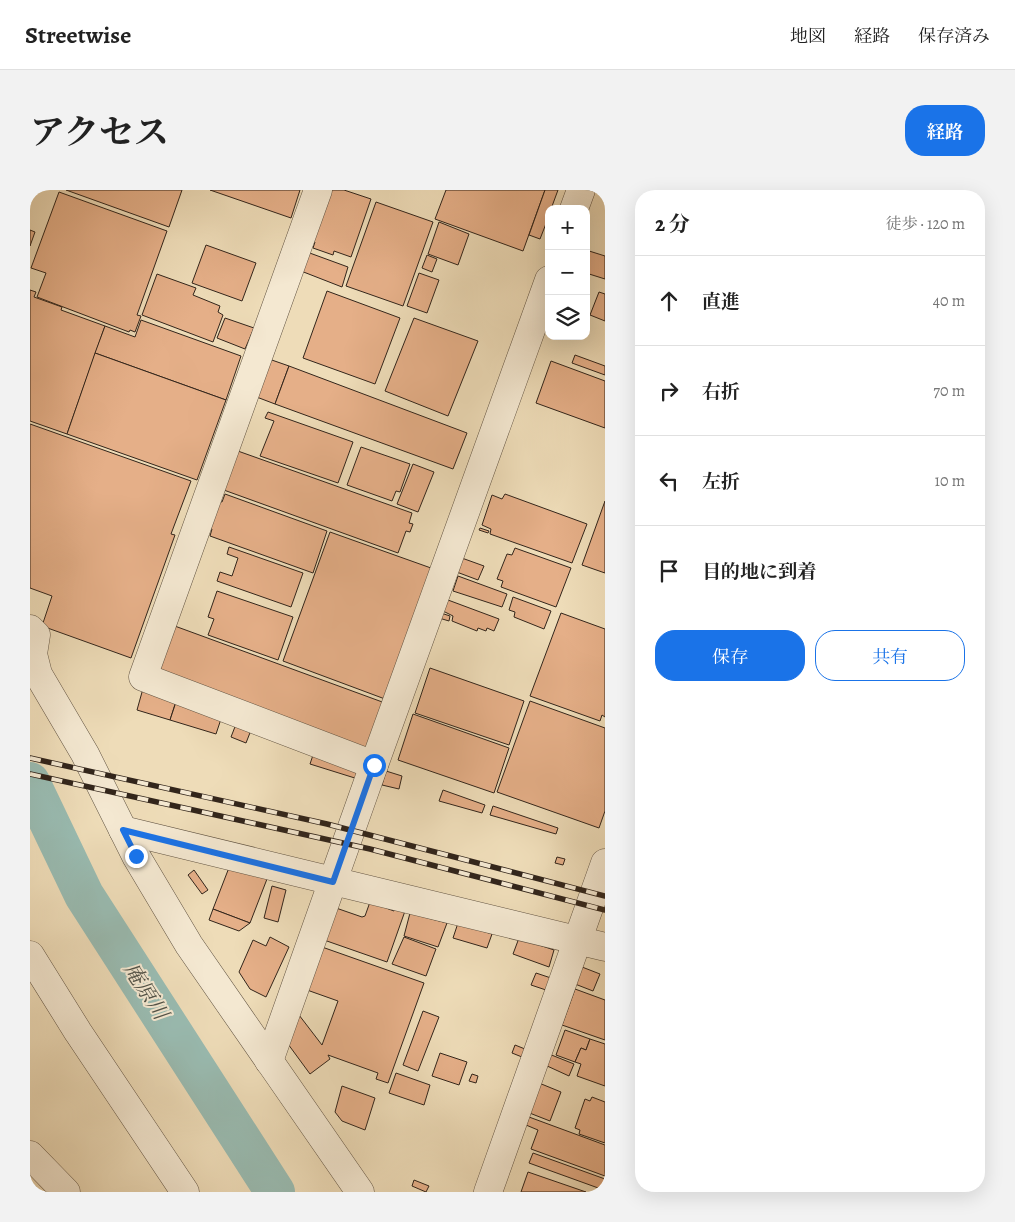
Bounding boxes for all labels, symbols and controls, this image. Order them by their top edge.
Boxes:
text: Streetwise [25,19,131,51]
text: 地図 [790,24,826,48]
text: 経路 [854,24,890,48]
text: 保存済み [918,24,990,48]
button: 経路 [905,105,985,156]
text: アクセス [30,108,169,156]
map controls [545,205,590,340]
button: + [545,205,590,250]
text: 2 分 [655,210,690,238]
text: 徒歩 · 120 m [885,213,965,235]
button: − [545,250,590,295]
icon: ahead [655,287,683,315]
text: 直進 [702,289,740,315]
text: 40 m [933,290,965,312]
button: layers [545,295,590,340]
icon: right [655,377,683,405]
text: 右折 [702,379,740,405]
text: 70 m [933,380,965,402]
icon: left [655,467,683,495]
text: 左折 [702,469,740,495]
text: 10 m [935,470,965,492]
icon: arrive [655,557,683,585]
text: 目的地に到着 [702,559,816,585]
button: 保存 [655,630,805,681]
button: 共有 [815,630,965,681]
route start [363,754,386,777]
route end [125,845,148,868]
water label: 庵原川 [117,957,176,1027]

